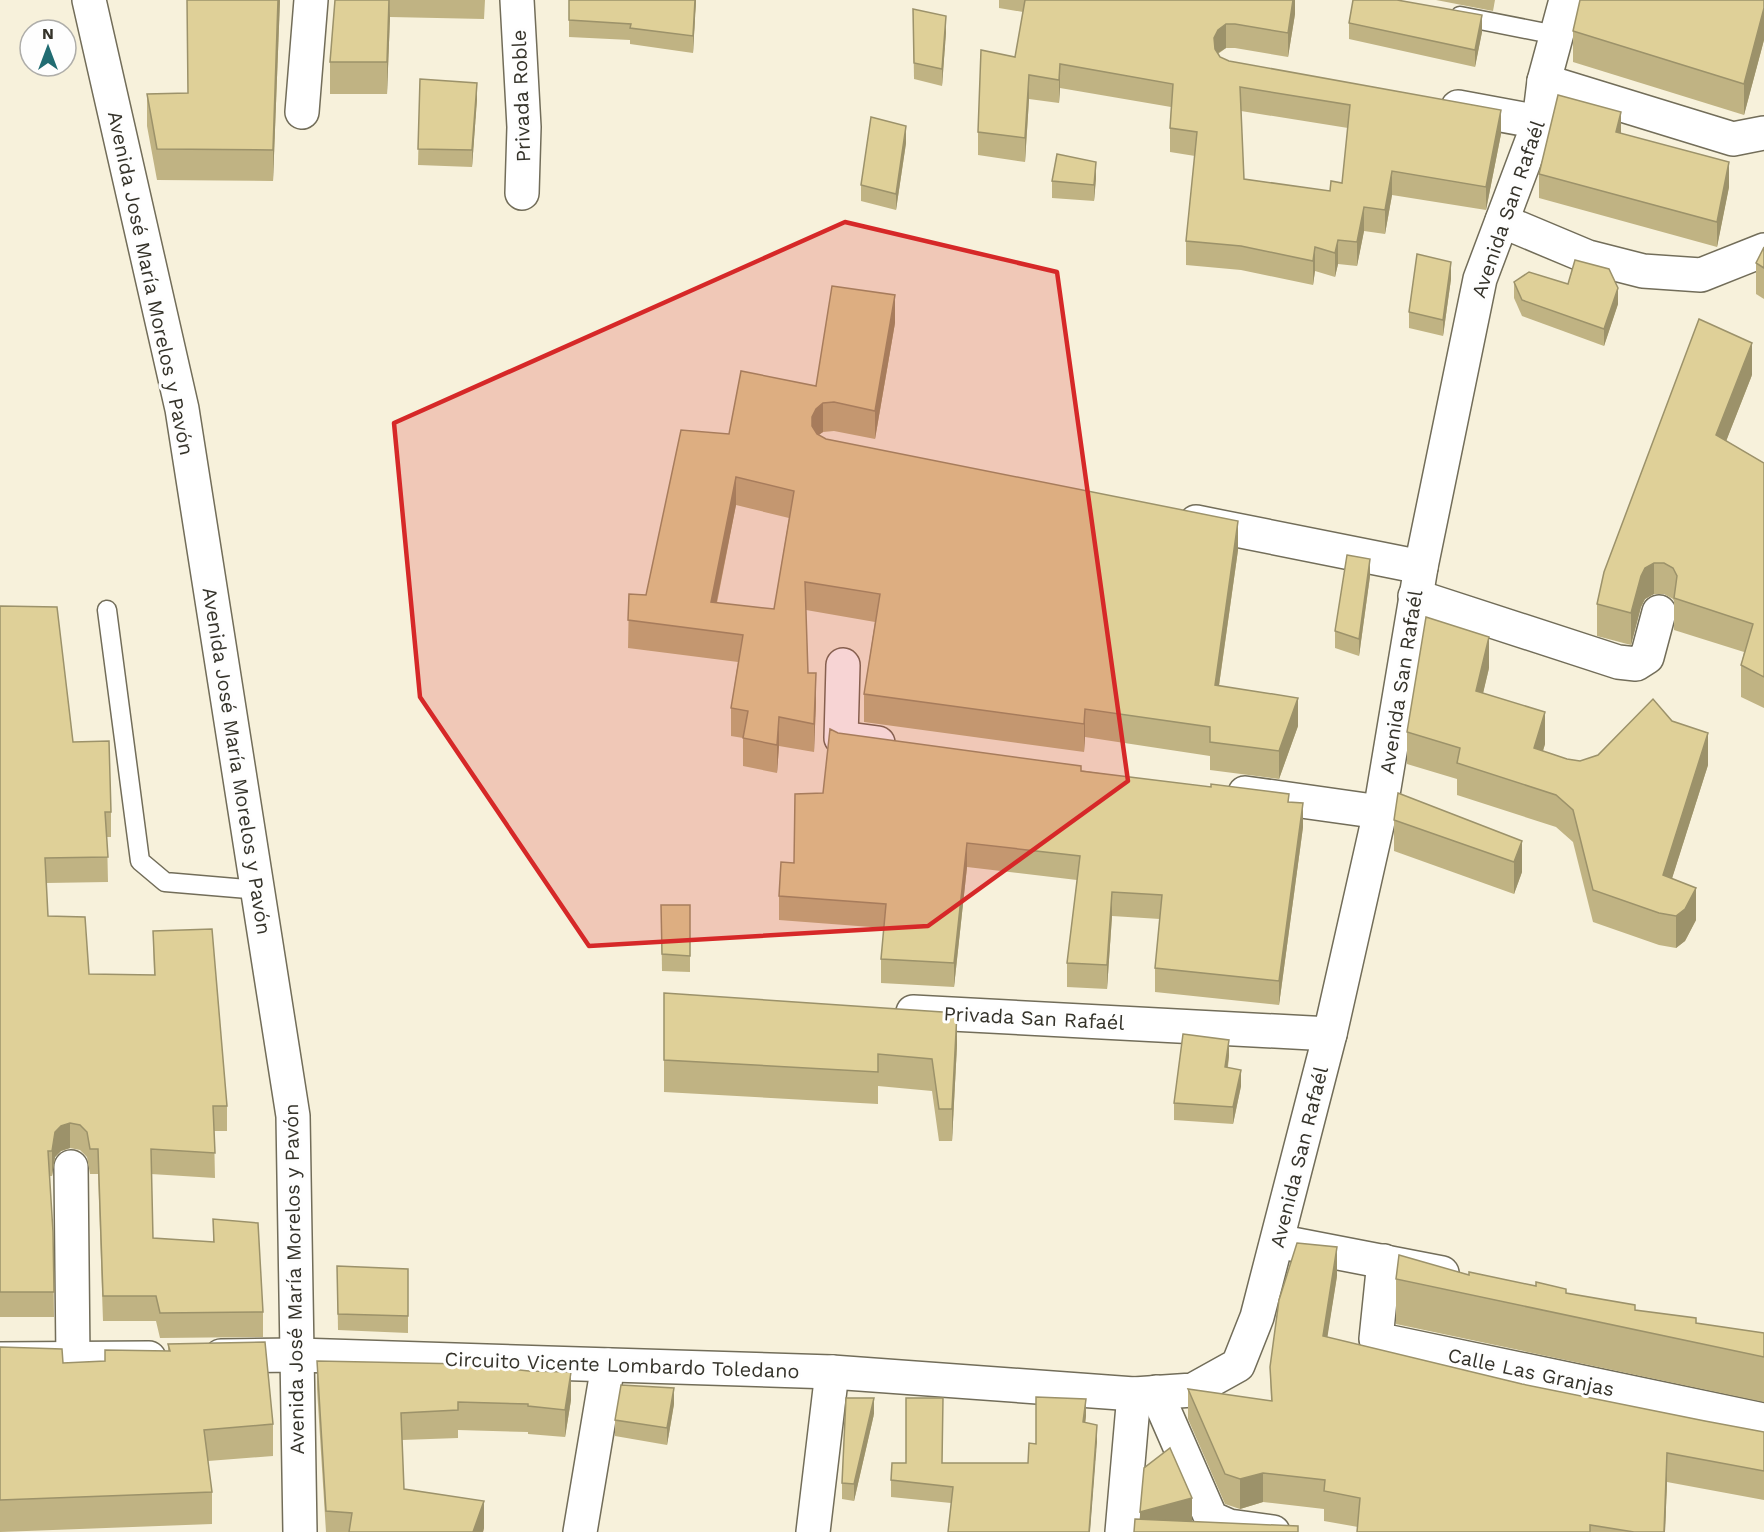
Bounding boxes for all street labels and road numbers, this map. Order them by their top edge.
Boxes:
street label: Privada Roble [507,29,535,163]
street label: Avenida José María Morelos y Pavón [103,109,199,457]
street label: Avenida San Rafaél [1466,117,1550,301]
street label: Avenida José María Morelos y Pavón [198,586,276,936]
street label: Avenida San Rafaél [1375,588,1427,776]
street label: Privada San Rafaél [943,1001,1125,1035]
street label: Avenida San Rafaél [1265,1064,1333,1250]
street label: Avenida José María Morelos y Pavón [279,1103,309,1455]
street label: Calle Las Granjas [1446,1343,1616,1401]
street label: Circuito Vicente Lombardo Toledano [444,1347,800,1383]

